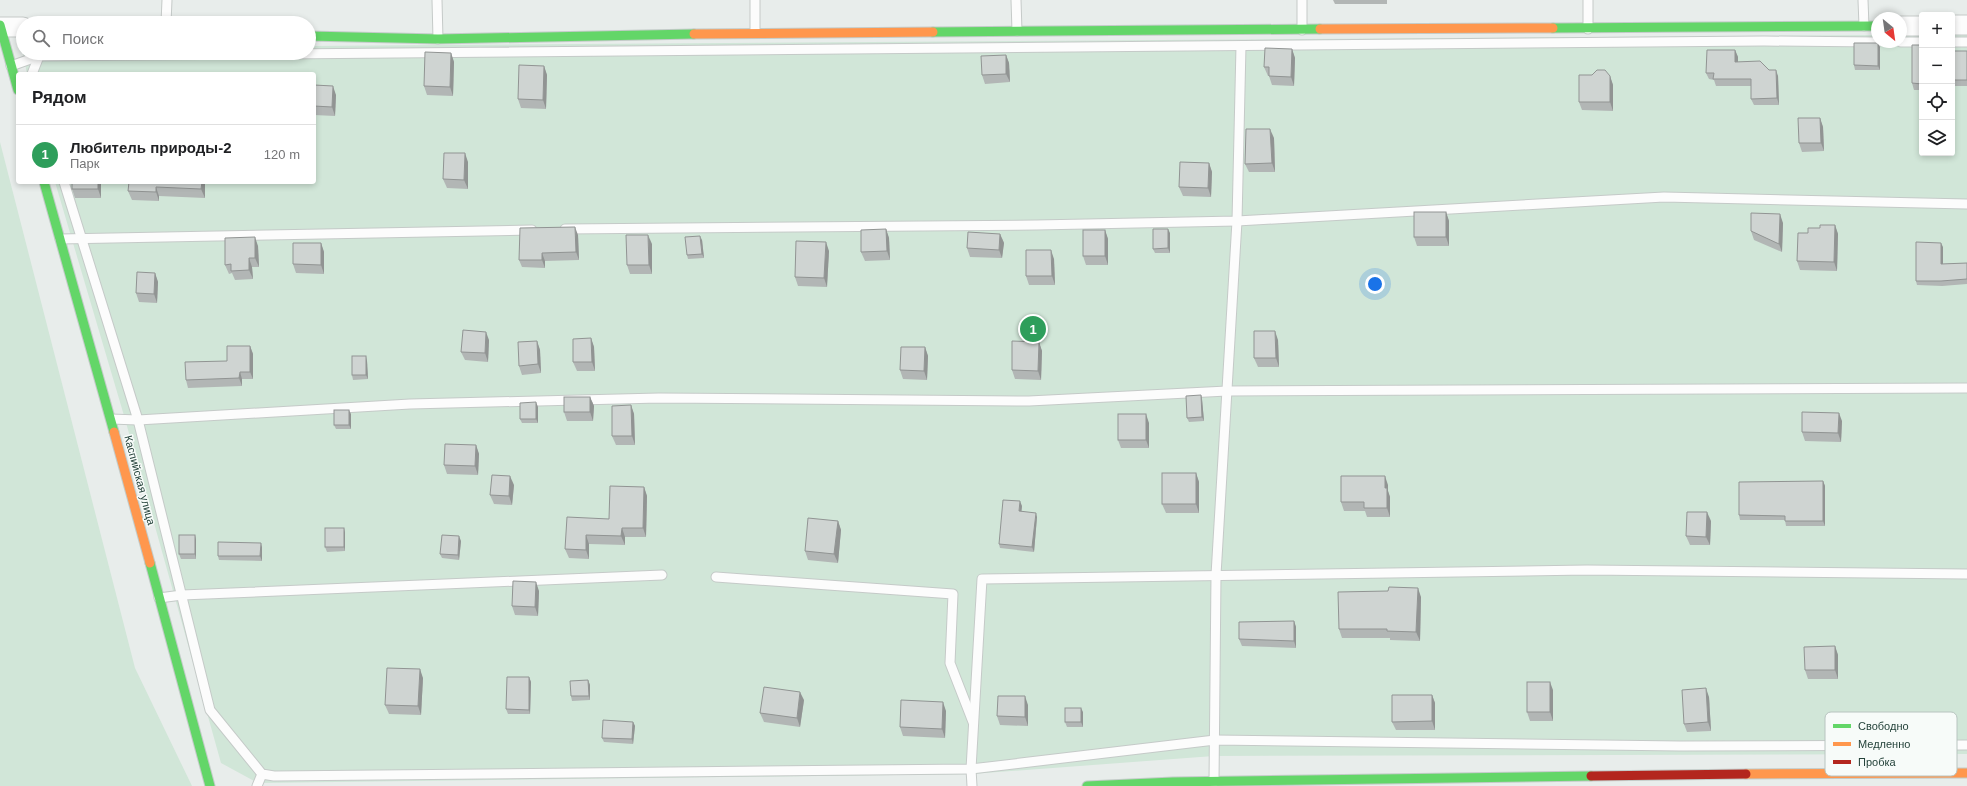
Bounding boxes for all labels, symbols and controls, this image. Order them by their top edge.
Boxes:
north arrow [1871,12,1907,48]
map controls [1919,12,1955,156]
button: + [1919,12,1955,48]
search box [16,16,316,60]
icon: search [30,27,52,49]
text: Поиск [62,30,104,47]
button: − [1919,48,1955,84]
button: locate [1919,84,1955,120]
text: Рядом [32,88,87,107]
button: layers [1919,120,1955,156]
text: Любитель природы-2 [70,139,231,156]
text: 1 [41,147,49,162]
text: 120 m [264,147,300,162]
text: Парк [70,156,100,171]
your location [1365,274,1385,294]
pin: 1 [1020,314,1046,344]
street label: Каспийская улица [122,434,158,527]
legend [1825,712,1957,776]
text: Свободно [1858,720,1909,732]
text: Медленно [1858,738,1910,750]
text: Пробка [1858,756,1896,768]

